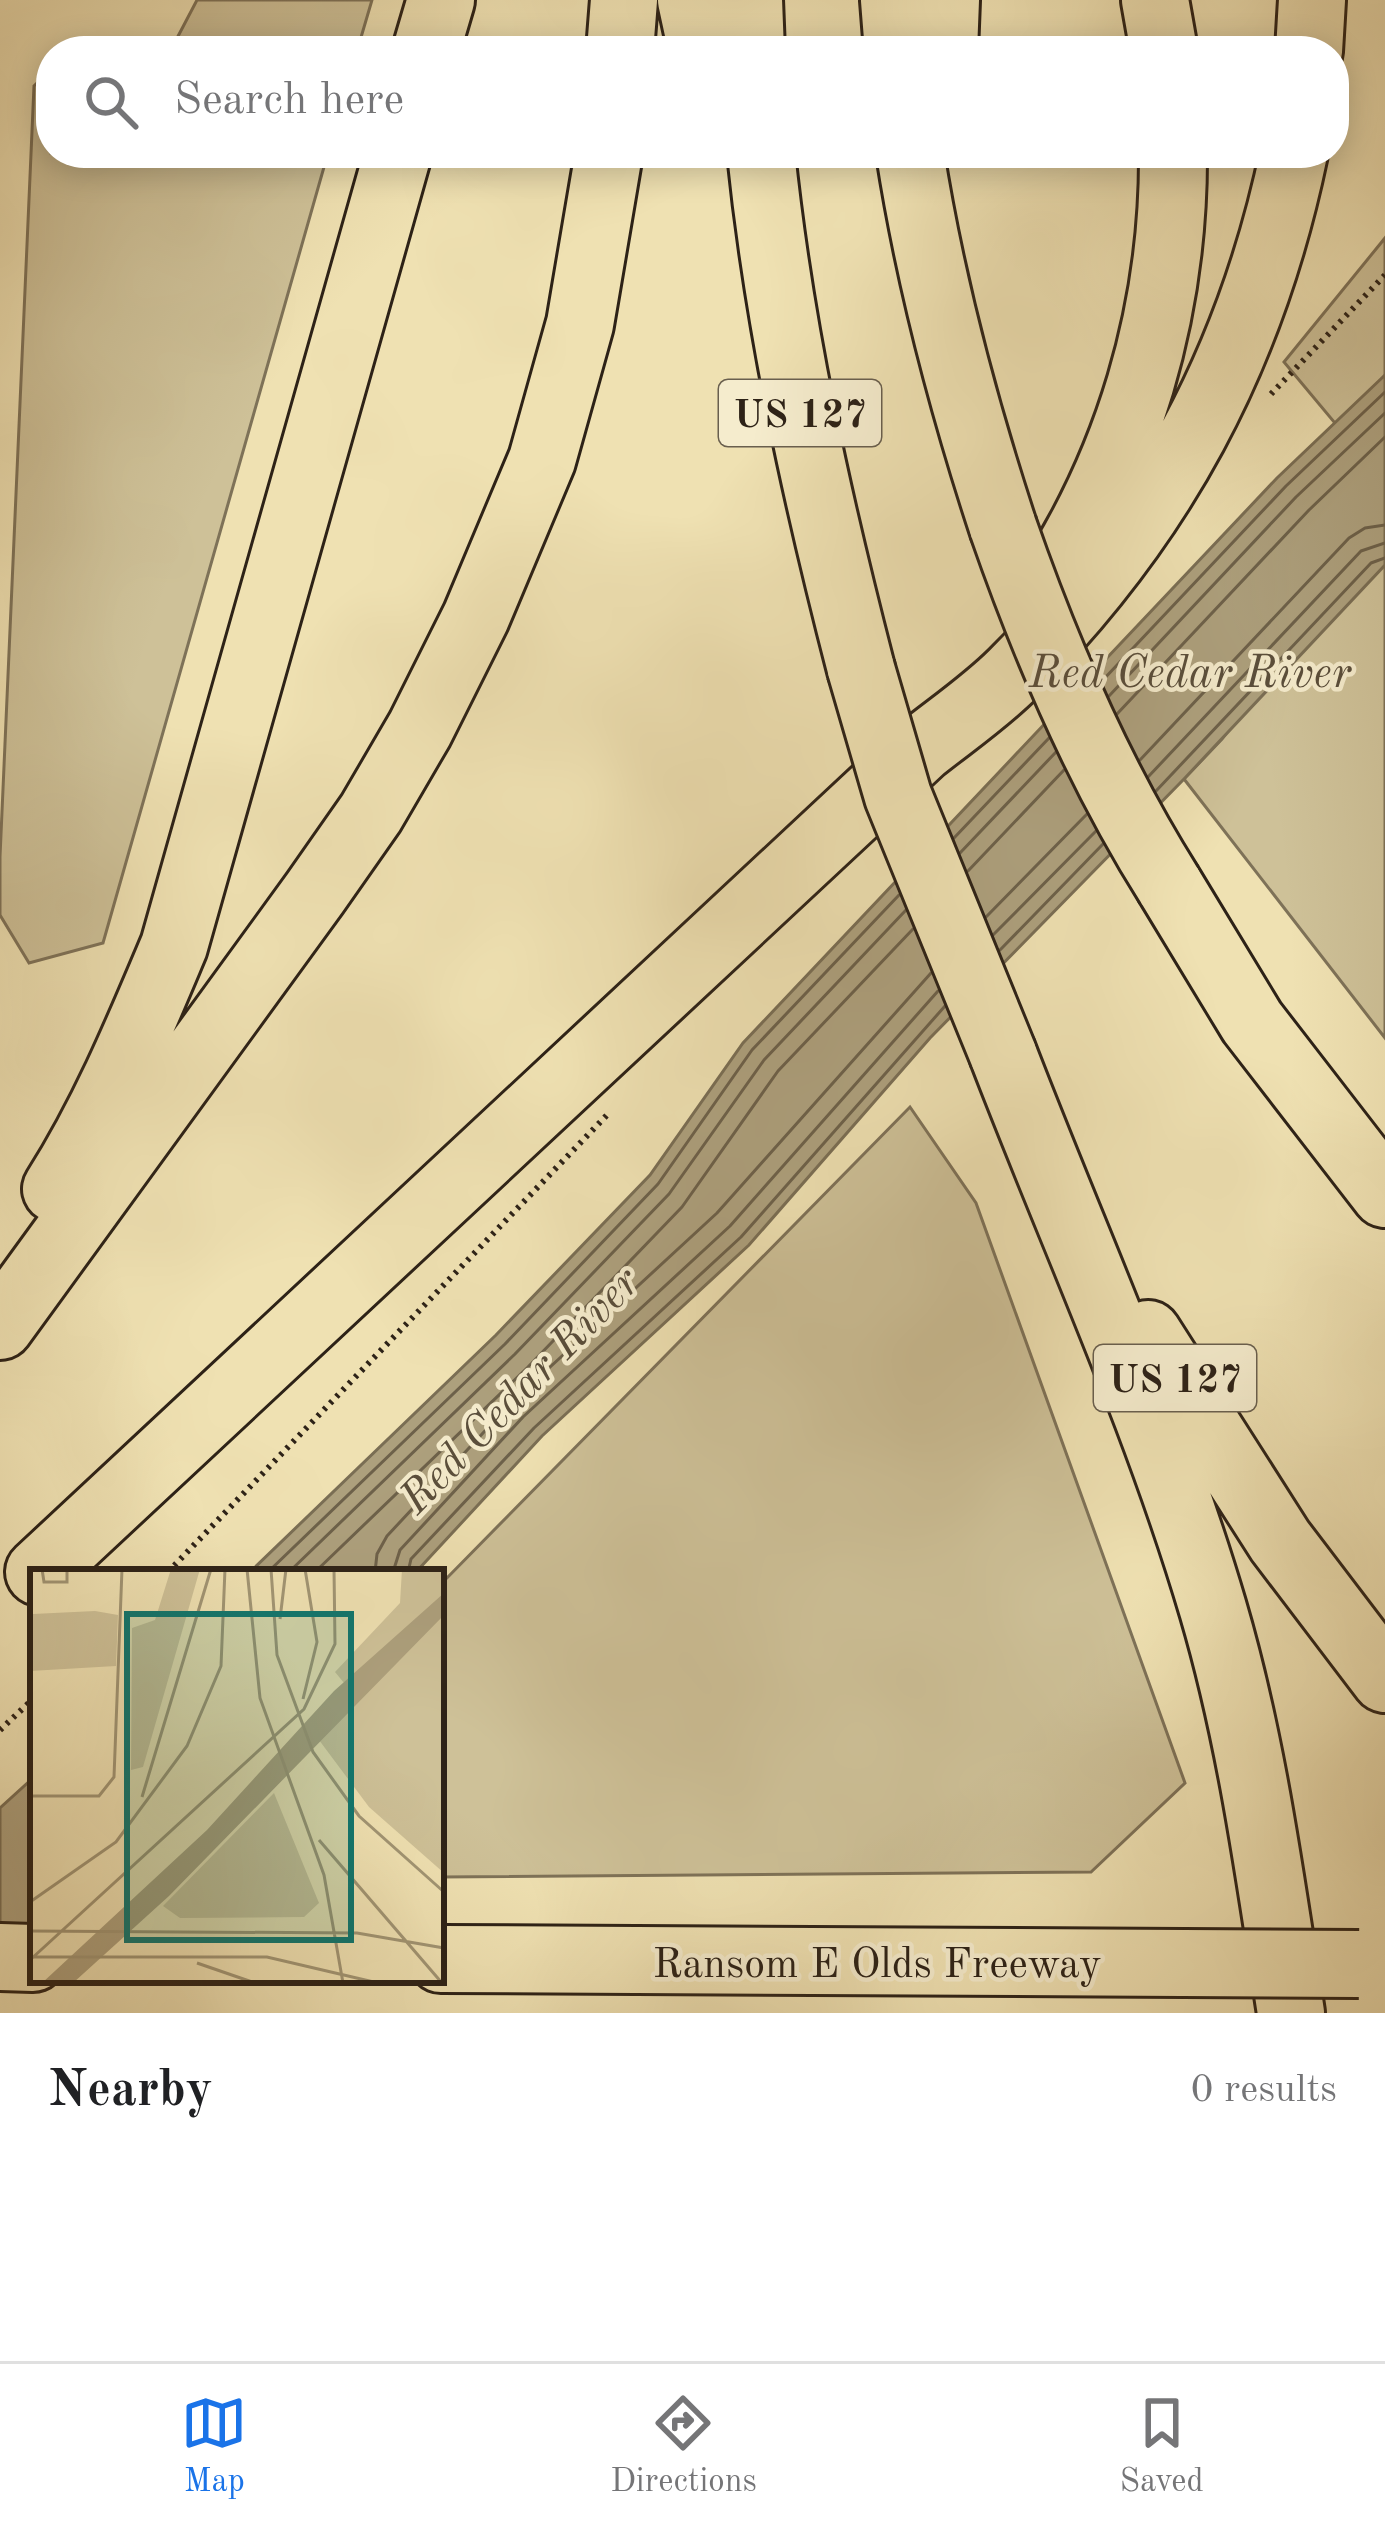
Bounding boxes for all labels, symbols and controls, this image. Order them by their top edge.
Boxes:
search box [36,36,1349,168]
icon: search [78,69,144,135]
text: Search here [174,79,404,124]
road number: US 127 [719,380,881,446]
water label: Red Cedar River [1028,652,1353,698]
water label: Red Cedar River [392,1259,651,1524]
road number: US 127 [1094,1345,1256,1411]
inset map [30,1569,444,1983]
street label: Ransom E Olds Freeway [653,1945,1101,1987]
text: Nearby [48,2066,213,2117]
text: 0 results [1191,2071,1337,2110]
tab: Map [181,2390,247,2503]
tab: Directions [610,2390,757,2503]
tab: Saved [1120,2390,1204,2503]

